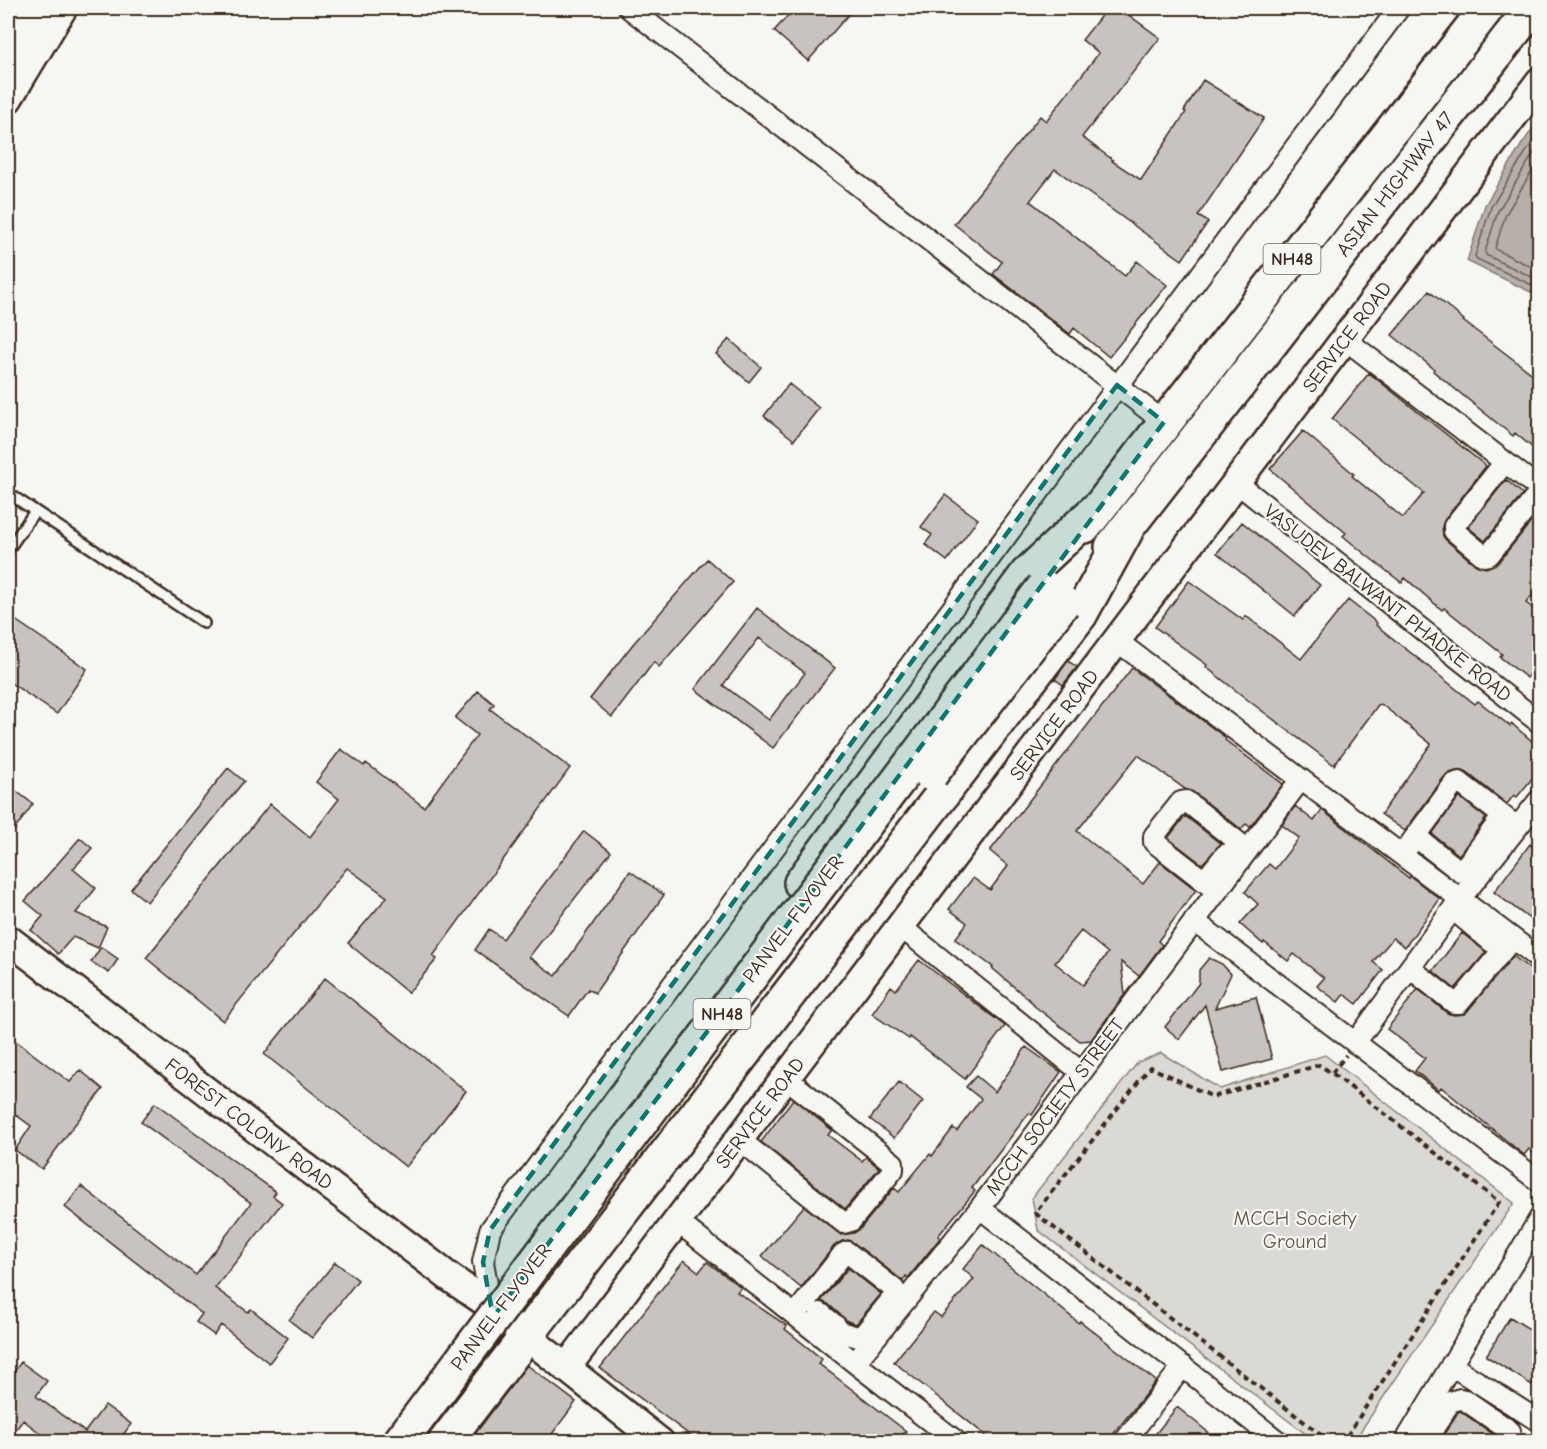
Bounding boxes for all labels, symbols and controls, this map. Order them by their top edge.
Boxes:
street label: ASIAN HIGHWAY 47 [1331,107,1459,261]
road number: NH48 [1264,244,1320,274]
street label: SERVICE ROAD [1298,277,1396,397]
street label: VASUDEV BALWANT PHADKE ROAD [1260,499,1516,707]
street label: SERVICE ROAD [1005,665,1103,785]
street label: PANVEL FLYOVER [738,851,848,987]
road number: NH48 [694,999,750,1029]
street label: MCCH SOCIETY STREET [981,1014,1129,1200]
street label: FOREST COLONY ROAD [161,1053,337,1195]
street label: SERVICE ROAD [711,1053,809,1173]
park label: MCCH Society Ground [1234,1207,1356,1253]
street label: PANVEL FLYOVER [446,1239,556,1375]

